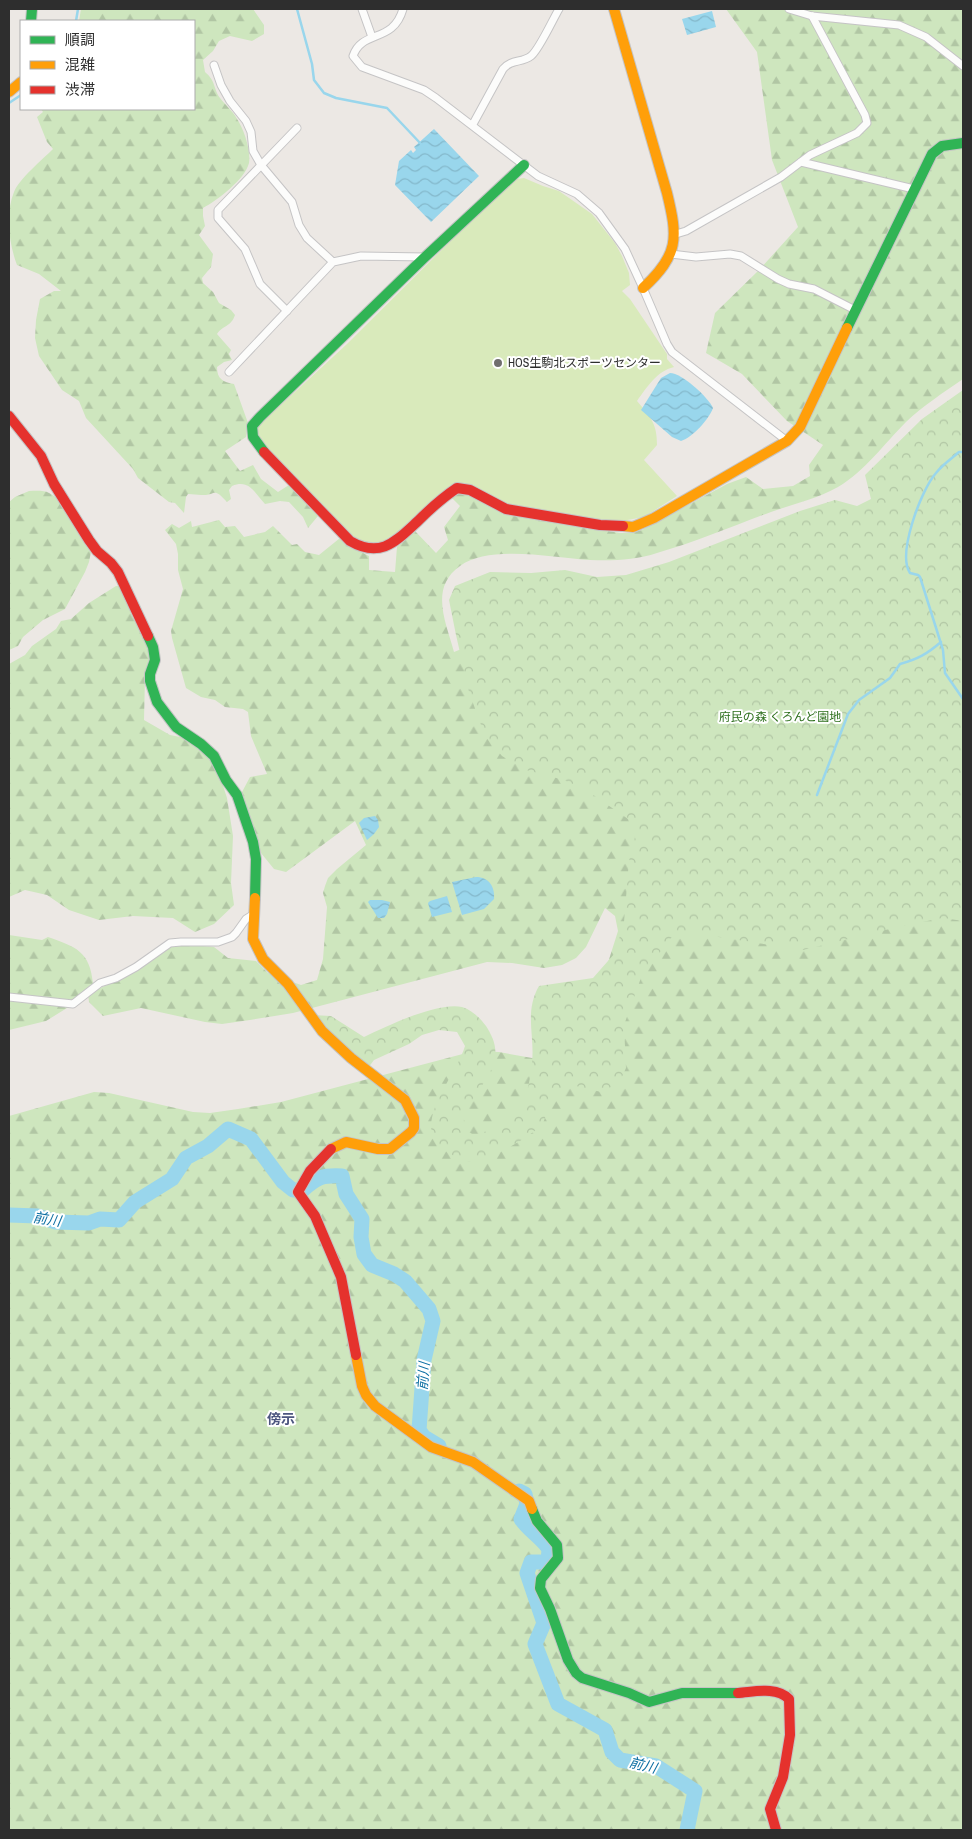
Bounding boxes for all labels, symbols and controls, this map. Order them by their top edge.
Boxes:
legend [20,20,195,110]
text: 順調 [65,29,95,50]
text: 混雑 [65,54,95,75]
text: 渋滞 [65,79,95,100]
place label: HOS生駒北スポーツセンター [508,355,661,371]
marker: HOS生駒北スポーツセンター [492,357,504,369]
park label: 府民の森 くろんど園地 [719,709,841,725]
water label: 前川 [32,1208,64,1230]
water label: 前川 [413,1359,433,1391]
district label: 傍示 [267,1410,295,1428]
water label: 前川 [627,1753,661,1778]

